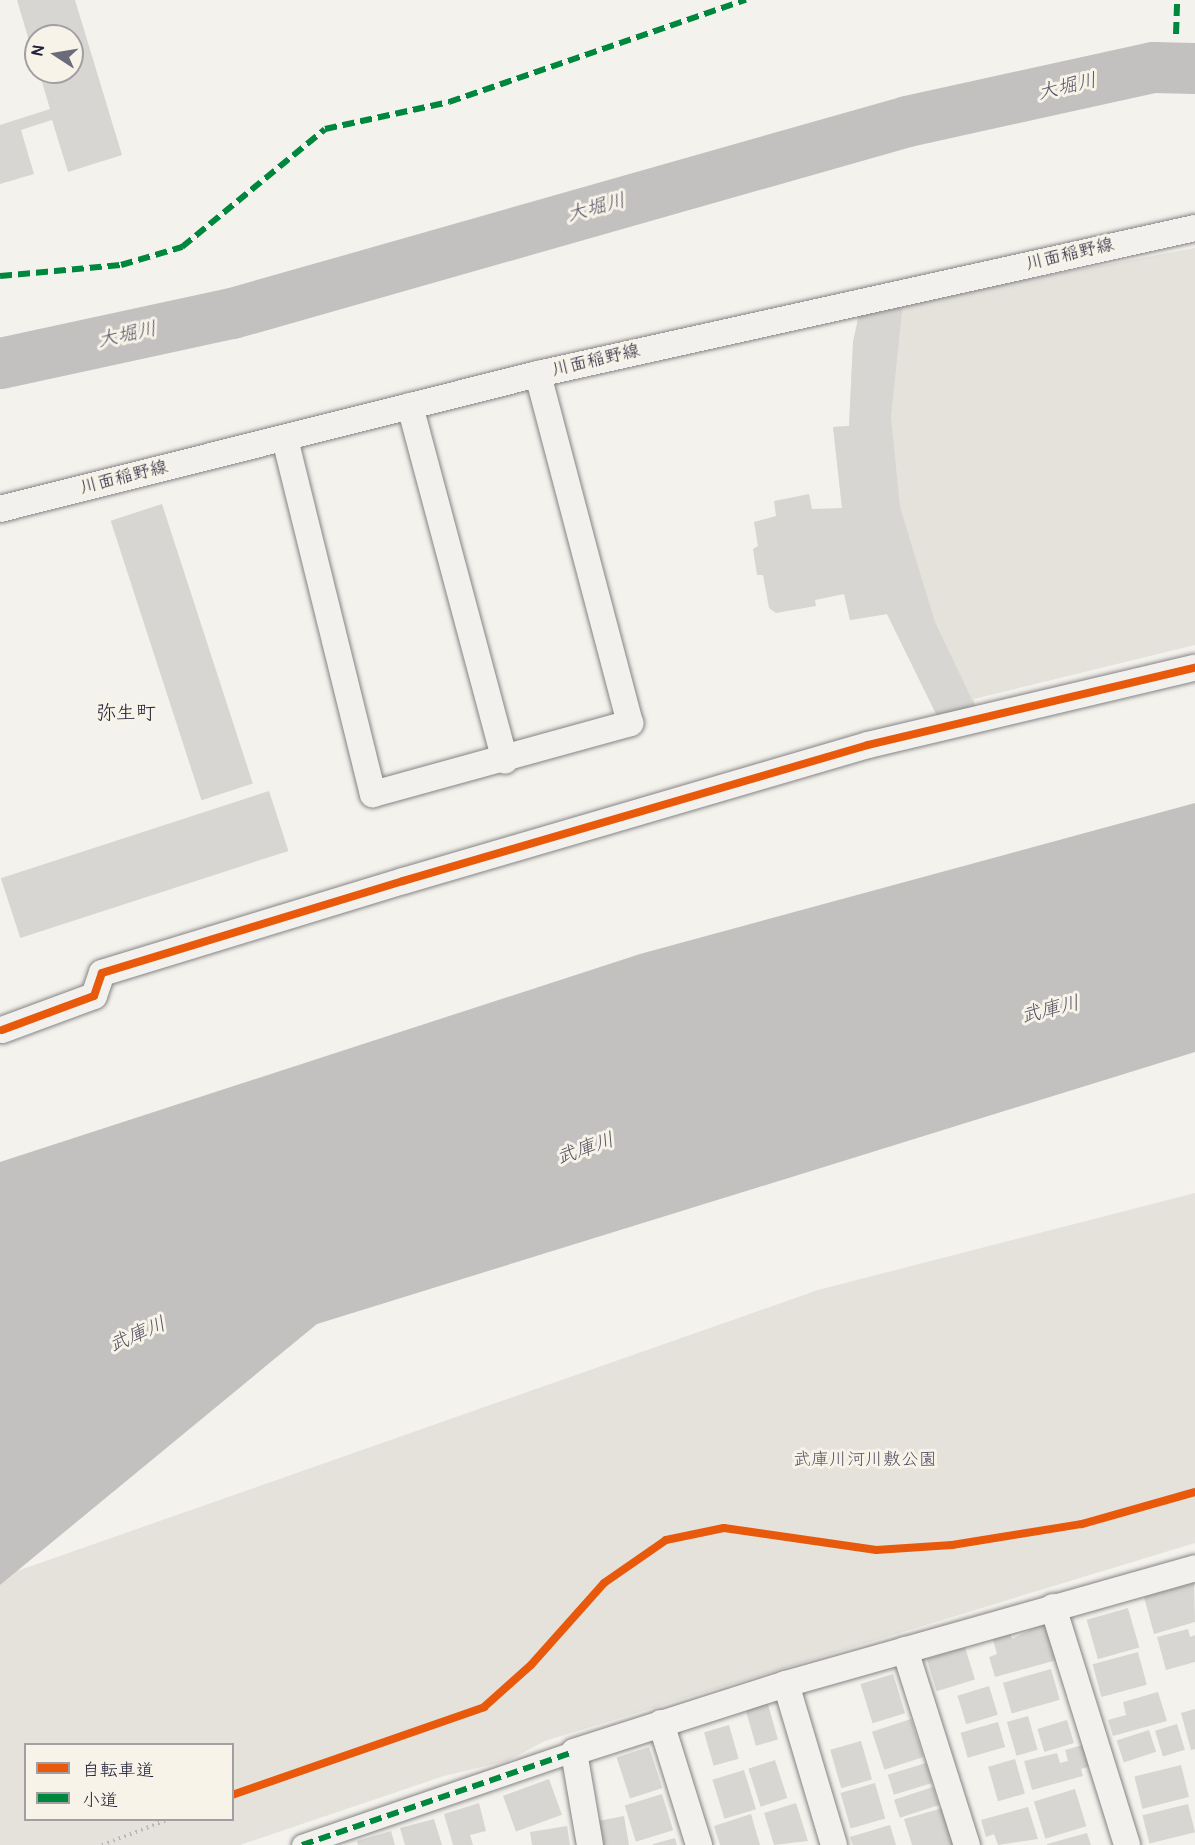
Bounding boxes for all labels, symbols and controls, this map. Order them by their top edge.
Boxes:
north arrow [24,24,84,84]
text: N [27,43,49,58]
water label: 大堀川 [1035,68,1099,104]
water label: 大堀川 [564,188,628,226]
street label: 川面稲野線 [1024,234,1116,276]
water label: 大堀川 [95,316,159,352]
street label: 川面稲野線 [550,340,642,382]
street label: 川面稲野線 [78,457,170,499]
district label: 弥生町 [96,700,156,724]
water label: 武庫川 [1018,990,1082,1028]
water label: 武庫川 [553,1127,617,1169]
water label: 武庫川 [105,1311,169,1357]
park label: 武庫川河川敷公園 [793,1449,937,1471]
legend [24,1743,234,1821]
text: 自転車道 [82,1759,154,1782]
text: 小道 [82,1789,118,1812]

